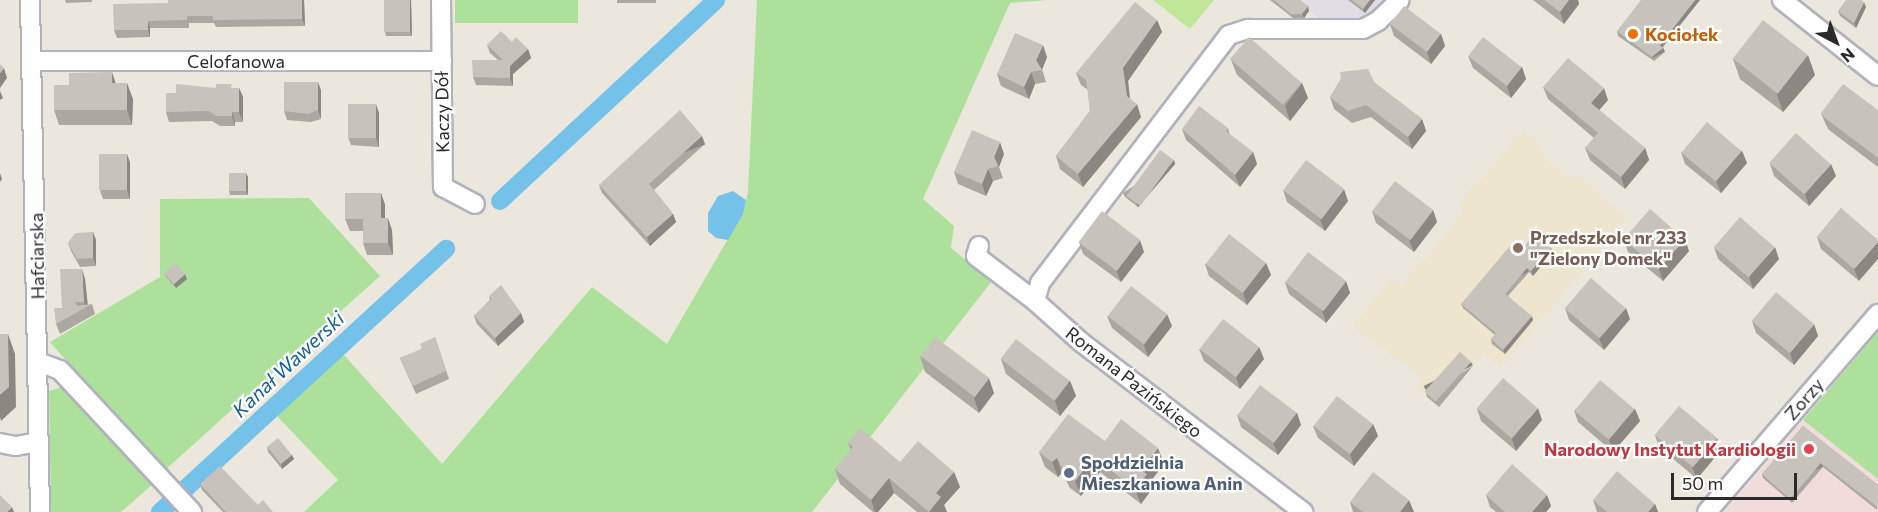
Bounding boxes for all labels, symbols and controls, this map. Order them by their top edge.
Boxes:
north arrow [1806,12,1866,72]
place label: Kociołek [1645,23,1718,45]
marker: Kociołek [1626,27,1640,41]
text: N [1837,45,1859,67]
street label: Celofanowa [187,50,285,72]
street label: Kaczy Dół [430,71,454,153]
street label: Hafciarska [25,212,49,300]
place label: Przedszkole nr 233 "Zielony Domek" [1530,227,1687,270]
marker: Przedszkole nr 233 "Zielony Domek" [1511,241,1525,255]
water label: Kanał Wawerski [227,306,349,422]
street label: Romana Pazińskiego [1061,322,1207,442]
street label: Zorzy [1780,374,1828,424]
place label: Narodowy Instytut Kardiologii [1544,438,1796,460]
marker: Narodowy Instytut Kardiologii [1800,440,1818,458]
place label: Społdzielnia Mieszkaniowa Anin [1081,452,1243,494]
scale bar [1674,461,1800,499]
marker: Społdzielnia Mieszkaniowa Anin [1062,466,1076,480]
text: 50 m [1682,472,1723,494]

